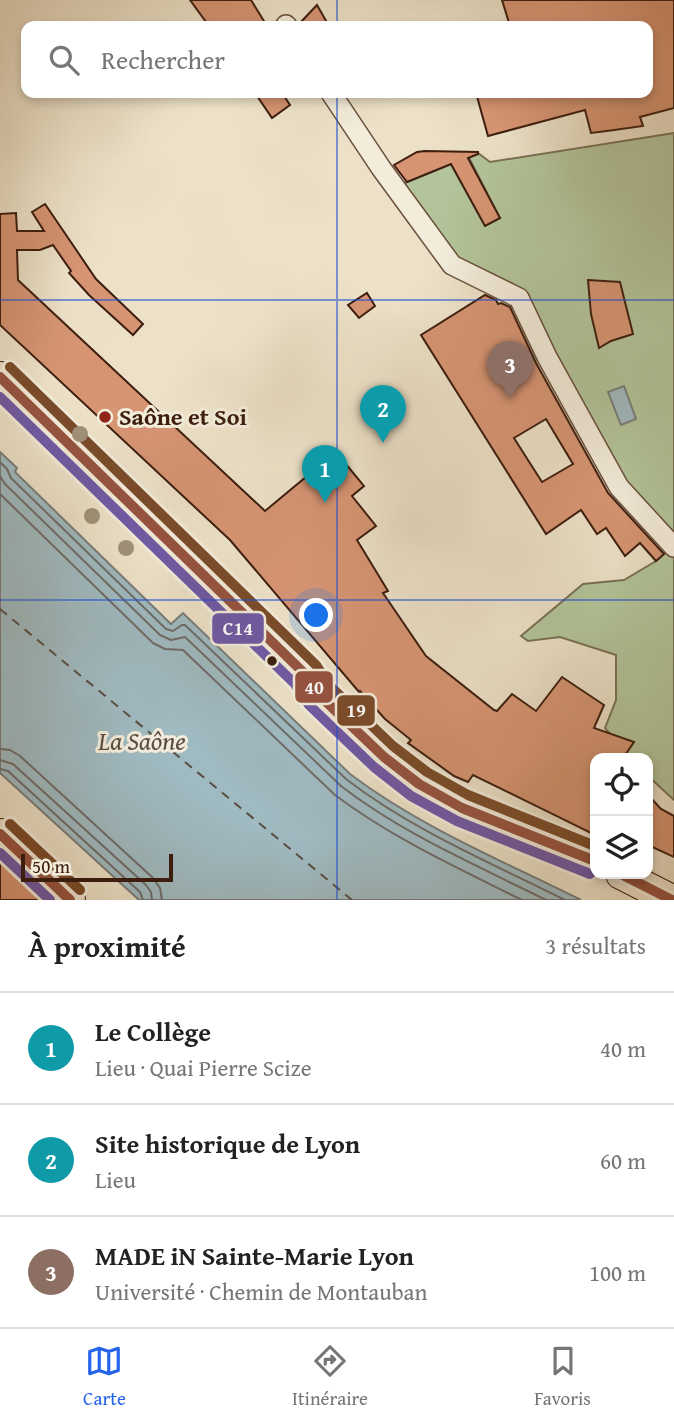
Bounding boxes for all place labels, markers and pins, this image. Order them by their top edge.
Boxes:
pin: 3 [487,341,533,399]
pin: 2 [360,385,406,443]
place label: Saône et Soi [119,399,247,434]
marker: Saône et Soi [97,409,113,425]
pin: 1 [302,445,348,503]
unlabelled marker [265,654,279,668]

